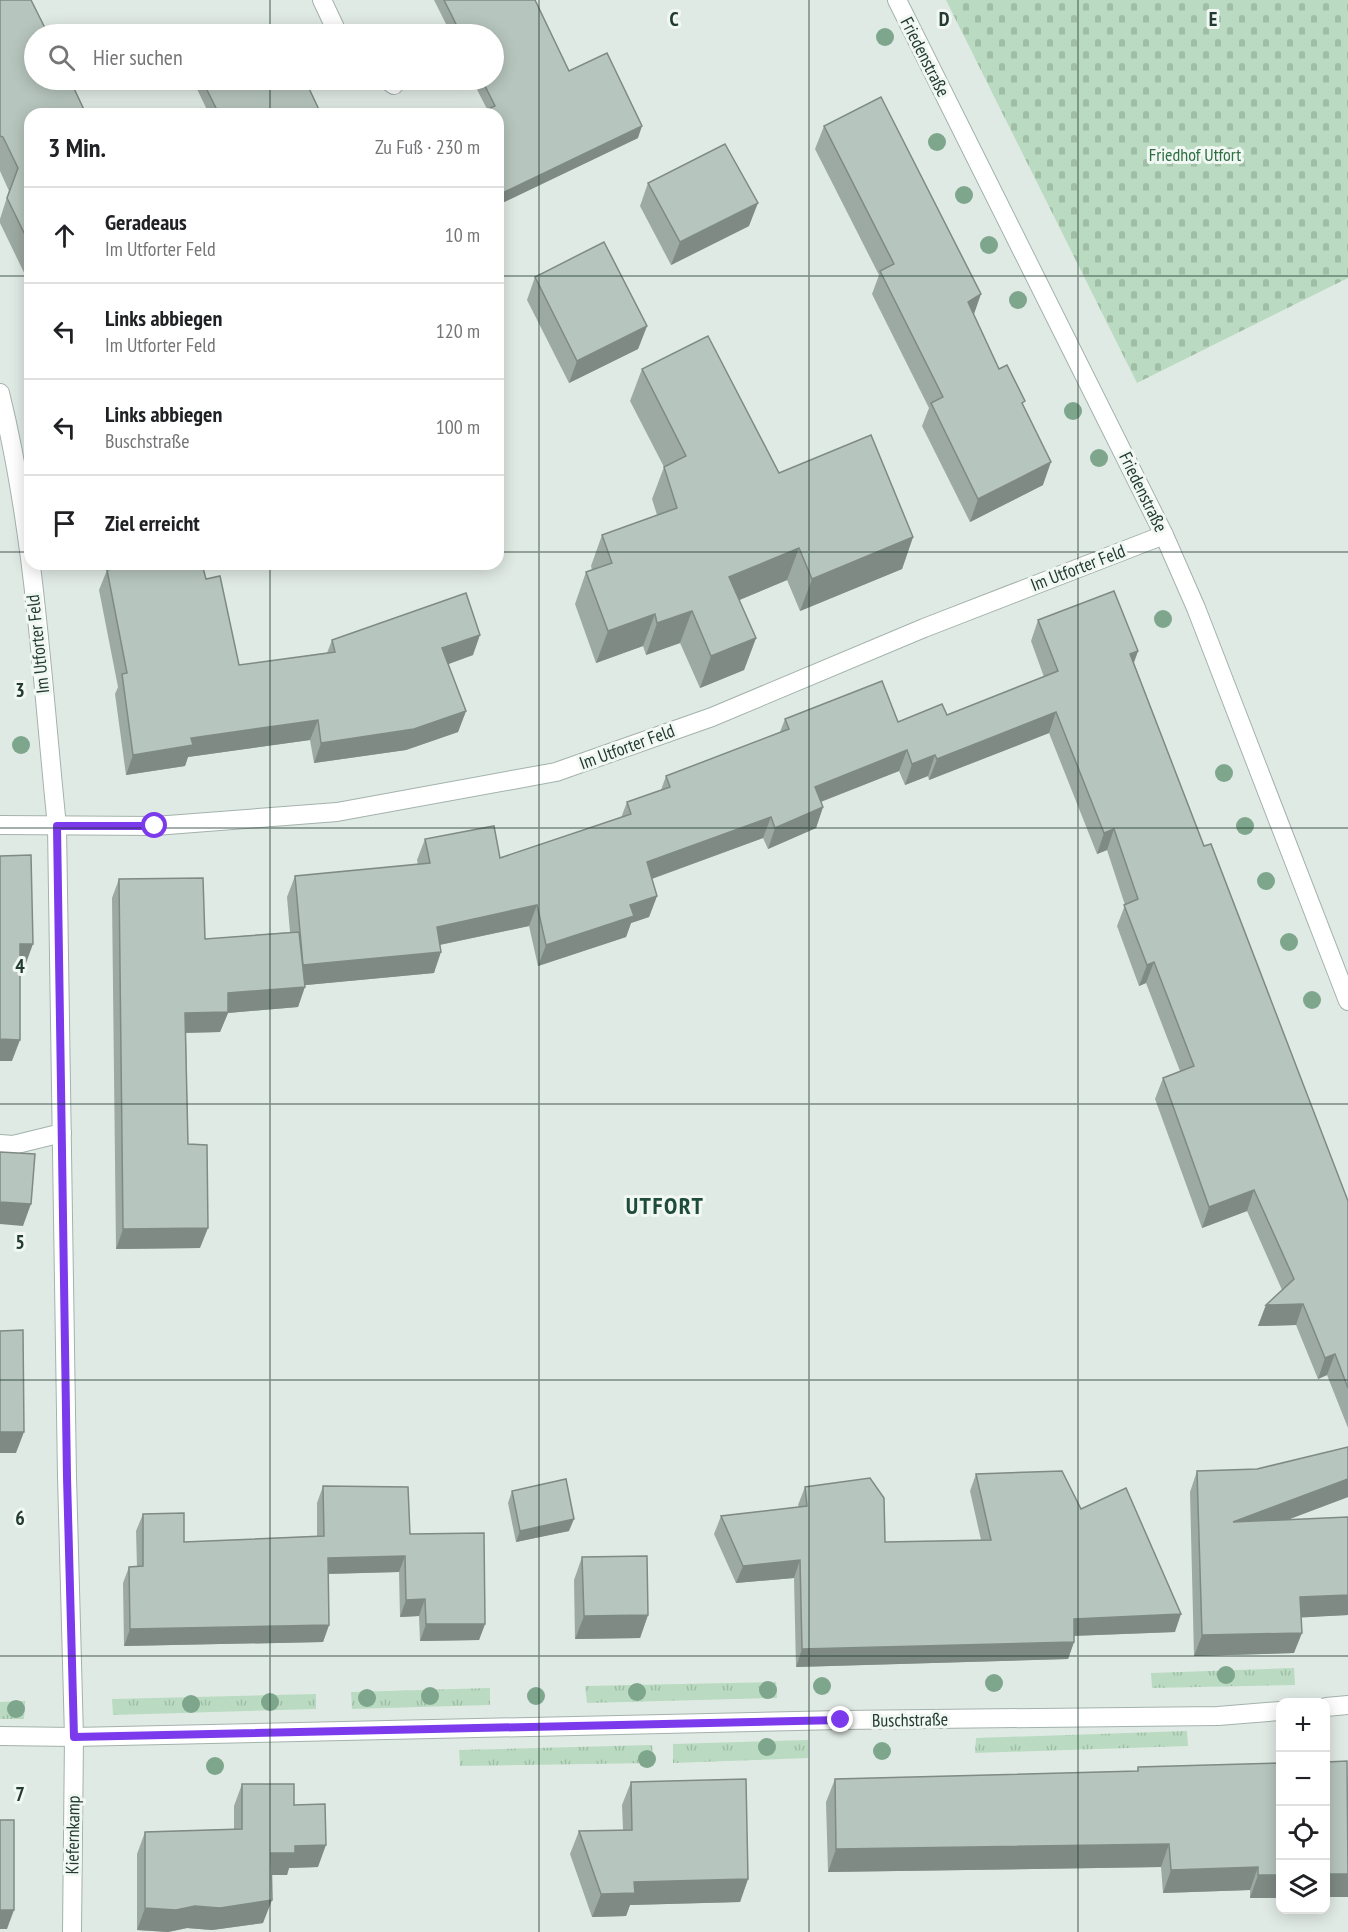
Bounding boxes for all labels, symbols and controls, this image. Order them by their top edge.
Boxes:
text: C [669,6,679,32]
text: D [939,6,950,32]
text: E [1209,6,1217,32]
street label: Friedenstraße [896,13,955,100]
search box [24,24,504,90]
icon: search [45,41,78,74]
text: Hier suchen [93,43,183,71]
text: 3 Min. [48,131,106,164]
text: Zu Fuß · 230 m [375,134,480,160]
park label: Friedhof Utfort [1149,143,1241,166]
text: Geradeaus [105,208,187,236]
icon: ahead [48,219,81,252]
text: 10 m [445,222,480,248]
text: Im Utforter Feld [105,236,216,262]
text: Links abbiegen [105,304,222,332]
icon: left [48,315,81,348]
text: 120 m [436,318,480,344]
text: Im Utforter Feld [105,332,216,358]
text: Links abbiegen [105,400,222,428]
icon: left [48,411,81,444]
text: 100 m [436,414,480,440]
text: Buschstraße [105,428,190,454]
street label: Friedenstraße [1114,448,1173,536]
icon: arrive [48,507,81,540]
text: Ziel erreicht [105,509,200,537]
street label: Im Utforter Feld [1027,539,1128,596]
street label: Im Utforter Feld [21,593,54,695]
text: 3 [15,677,25,703]
street label: Im Utforter Feld [576,719,678,774]
route start [141,812,167,838]
text: 4 [15,953,25,979]
district label: UTFORT [626,1190,704,1221]
text: 5 [15,1229,25,1255]
text: 6 [15,1505,25,1531]
map controls [1276,1698,1330,1914]
button: + [1276,1698,1330,1752]
route end [827,1706,853,1732]
street label: Buschstraße [872,1707,948,1732]
button: − [1276,1752,1330,1806]
text: 7 [15,1781,25,1807]
street label: Kiefernkamp [60,1795,85,1875]
button: locate [1276,1806,1330,1860]
button: layers [1276,1860,1330,1914]

